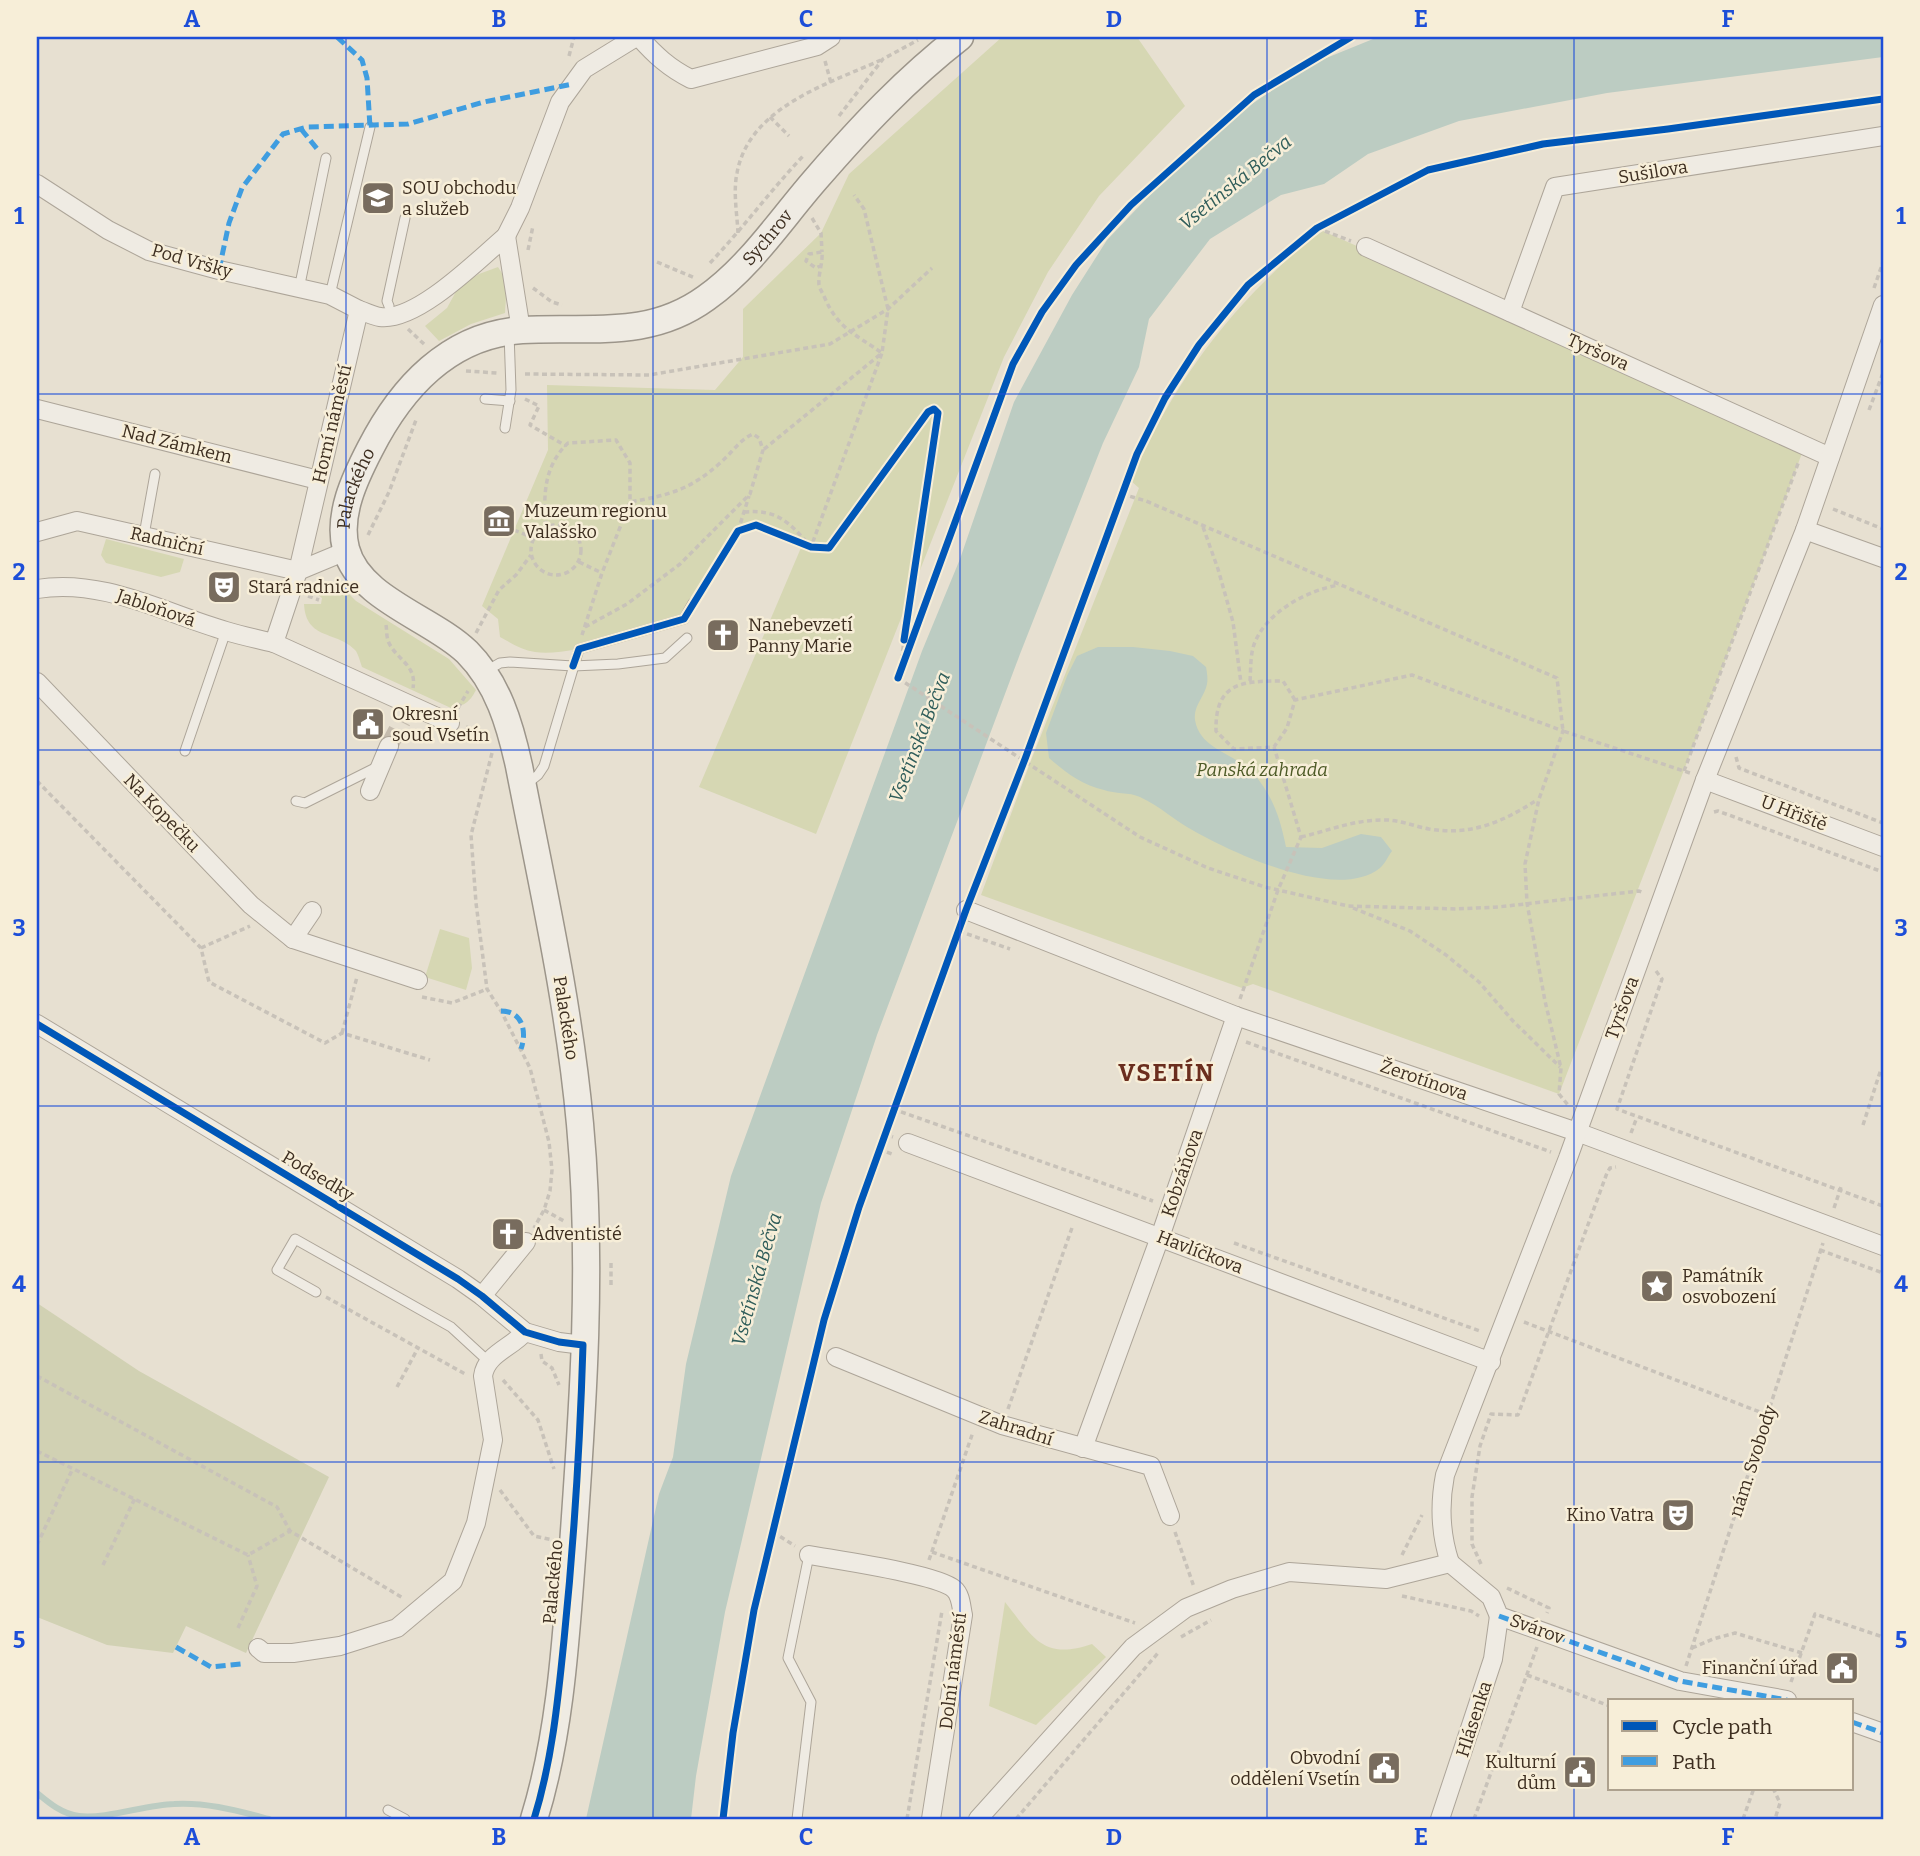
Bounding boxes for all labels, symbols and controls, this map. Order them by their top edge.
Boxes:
text: A [184,5,201,33]
text: B [492,5,506,33]
text: C [799,5,813,33]
text: D [1106,5,1122,33]
text: E [1414,5,1428,33]
text: F [1722,5,1735,33]
water label: Vsetínská Bečva [1175,130,1296,235]
street label: Sušilova [1617,156,1689,188]
place label: SOU obchodu a služeb [402,177,516,220]
school or university icon: SOU obchodu a služeb [359,179,397,217]
text: 1 [14,202,24,230]
text: 1 [1896,202,1906,230]
street label: Sychrov [738,205,798,270]
street label: Pod Vršky [149,239,235,283]
street label: Tyršova [1564,329,1632,375]
street label: Horní náměstí [308,362,356,486]
street label: Nad Zámkem [120,420,234,468]
street label: Palackého [332,444,380,530]
place label: Muzeum regionu Valašsko [524,500,667,543]
museum icon: Muzeum regionu Valašsko [480,502,518,540]
street label: Radniční [128,522,206,560]
text: 2 [13,558,26,586]
text: 2 [1895,558,1908,586]
theatre icon: Stará radnice [205,568,243,606]
place label: Stará radnice [248,576,359,598]
street label: Jabloňová [113,584,198,632]
place label: Nanebevzetí Panny Marie [748,614,853,657]
church icon: Nanebevzetí Panny Marie [704,616,742,654]
water label: Vsetínská Bečva [884,669,955,806]
place label: Okresní soud Vsetín [392,703,490,746]
public building icon: Okresní soud Vsetín [349,705,387,743]
park label: Panská zahrada [1196,759,1328,781]
street label: Na Kopečku [119,769,205,857]
street label: U Hřiště [1758,790,1830,836]
text: 3 [12,914,26,942]
text: 3 [1894,914,1908,942]
street label: Tyršova [1600,973,1644,1042]
street label: Palackého [549,974,583,1062]
street label: Žerotínova [1377,1055,1471,1105]
district label: VSETÍN [1118,1057,1216,1087]
street label: Kobzáňova [1157,1126,1207,1220]
street label: Podsedky [278,1146,358,1206]
water label: Vsetínská Bečva [726,1210,787,1349]
church icon: Adventisté [489,1215,527,1253]
place label: Adventisté [532,1223,622,1245]
street label: Havlíčkova [1154,1225,1246,1279]
place label: Památník osvobození [1682,1265,1777,1308]
place icon: Památník osvobození [1638,1267,1676,1305]
text: 4 [12,1270,26,1298]
text: 4 [1894,1270,1908,1298]
street label: nám. Svobody [1725,1402,1782,1520]
street label: Zahradní [976,1406,1057,1451]
theatre icon: Kino Vatra [1659,1496,1697,1534]
place label: Kino Vatra [1566,1504,1654,1526]
street label: Palackého [538,1539,568,1625]
street label: Svárov [1507,1609,1568,1649]
street label: Dolní náměstí [935,1611,971,1731]
text: 5 [13,1626,25,1654]
text: 5 [1895,1626,1907,1654]
public building icon: Finanční úřad [1823,1649,1861,1687]
place label: Finanční úřad [1702,1657,1818,1679]
street label: Hlásenka [1451,1678,1497,1760]
legend [1608,1699,1854,1790]
text: Cycle path [1672,1714,1772,1740]
place label: Obvodní oddělení Vsetín [1230,1747,1361,1790]
public building icon: Obvodní oddělení Vsetín [1365,1749,1403,1787]
text: Path [1672,1749,1716,1775]
place label: Kulturní dům [1485,1751,1557,1794]
public building icon: Kulturní dům [1561,1753,1599,1791]
text: A [184,1823,201,1851]
text: B [492,1823,506,1851]
text: C [799,1823,813,1851]
text: D [1106,1823,1122,1851]
text: E [1414,1823,1428,1851]
text: F [1722,1823,1735,1851]

